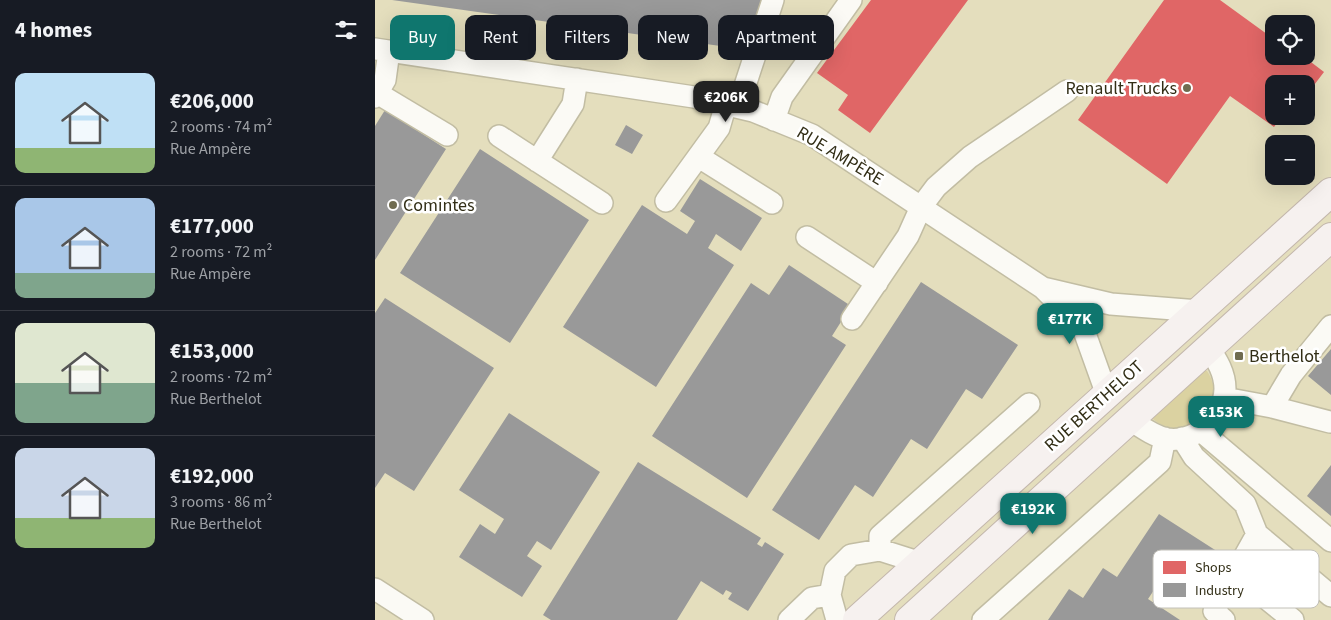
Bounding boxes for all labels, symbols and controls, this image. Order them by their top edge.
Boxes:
text: 4 homes [15,15,92,45]
chip: Buy [390,15,455,60]
chip: Rent [465,15,536,60]
chip: Filters [546,15,628,60]
chip: New [638,15,708,60]
chip: Apartment [718,15,834,60]
map controls [1265,15,1315,185]
button: locate [1265,15,1315,65]
icon: filters [332,16,360,44]
button: + [1265,75,1315,125]
place label: Renault Trucks [1066,76,1177,101]
pin: €206K [691,80,761,123]
marker: Renault Trucks [1181,82,1193,94]
text: €206,000 [170,86,254,116]
text: €206K [704,86,748,108]
icon: home [55,93,115,153]
text: 2 rooms · 74 m² [170,116,272,138]
street label: RUE AMPÈRE [792,120,888,192]
button: − [1265,135,1315,185]
text: Rue Ampère [170,138,251,160]
place label: Comintes [403,193,475,218]
marker: Comintes [387,199,399,211]
text: €177,000 [170,211,254,241]
icon: home [55,218,115,278]
text: 2 rooms · 72 m² [170,241,272,263]
text: Rue Ampère [170,263,251,285]
pin: €177K [1035,302,1105,345]
text: €177K [1048,308,1092,330]
text: €153,000 [170,336,254,366]
icon: home [55,343,115,403]
place label: Berthelot [1249,344,1320,369]
marker: Berthelot [1233,350,1245,362]
street label: RUE BERTHELOT [1039,355,1149,457]
text: 2 rooms · 72 m² [170,366,272,388]
text: Rue Berthelot [170,388,262,410]
pin: €153K [1186,396,1256,438]
text: €153K [1199,401,1243,423]
text: €192,000 [170,461,254,491]
icon: home [55,468,115,528]
text: 3 rooms · 86 m² [170,491,272,513]
pin: €192K [998,492,1068,535]
text: €192K [1011,498,1055,520]
text: Rue Berthelot [170,513,262,535]
legend [1153,550,1319,608]
text: Shops [1195,558,1231,578]
text: Industry [1195,581,1244,601]

